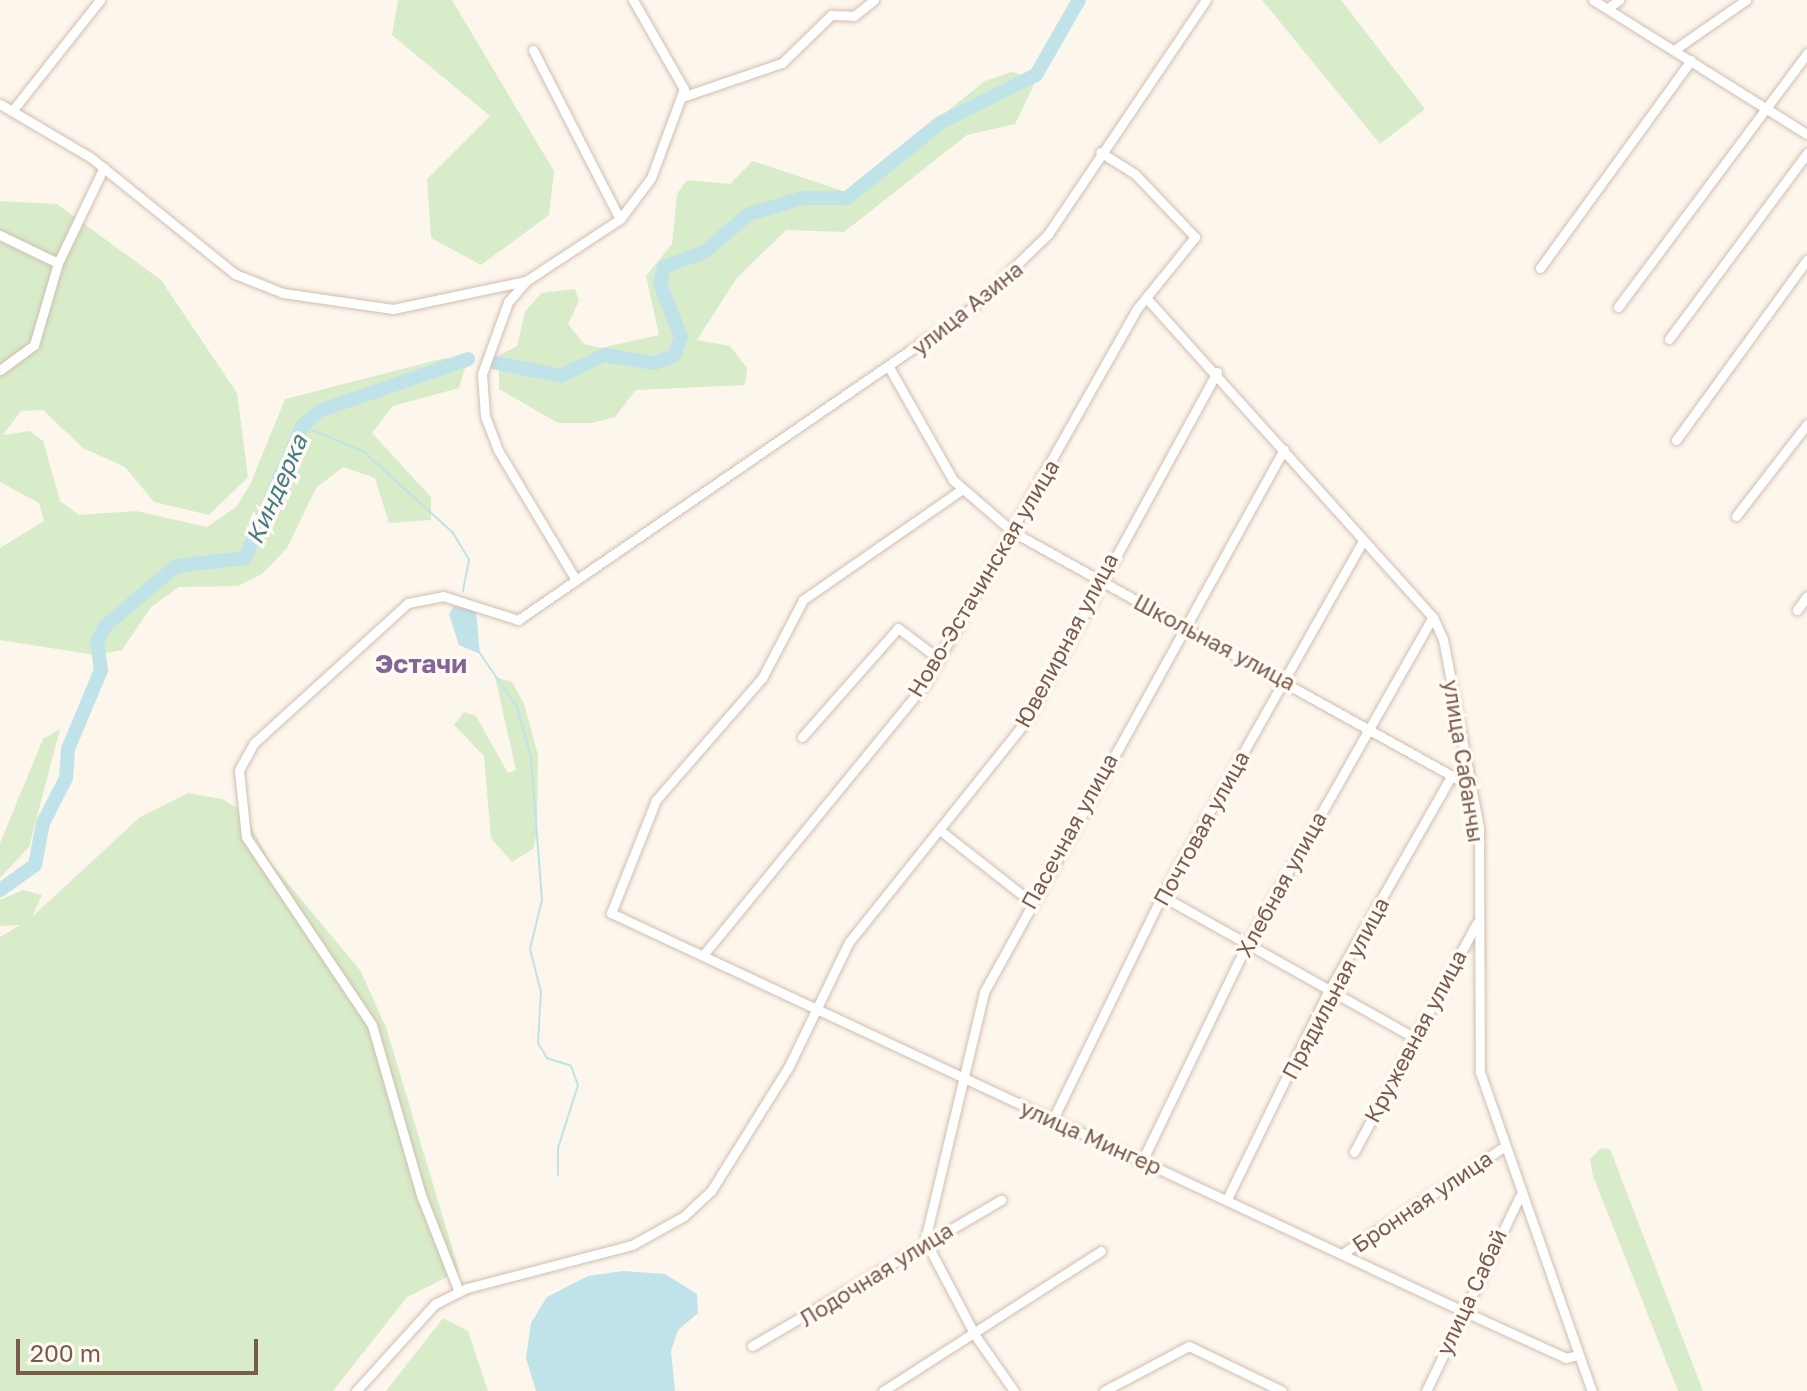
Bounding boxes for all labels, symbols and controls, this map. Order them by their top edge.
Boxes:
street label: улица Азина [906,255,1028,361]
water label: Киндерка [239,430,313,548]
street label: Ново-Эстачинская улица [902,455,1064,701]
street label: Ювелирная улица [1009,548,1123,732]
street label: Школьная улица [1130,588,1300,696]
district label: Эстачи [375,648,467,680]
street label: улица Сабанчы [1438,678,1490,844]
street label: Почтовая улица [1148,746,1254,910]
street label: Пасечная улица [1015,748,1123,914]
street label: Хлебная улица [1230,807,1332,961]
street label: Прядильная улица [1276,893,1394,1083]
street label: Кружевная улица [1358,945,1472,1127]
street label: улица Мингер [1016,1094,1166,1180]
street label: Бронная улица [1347,1144,1497,1258]
street label: Лодочная улица [794,1216,958,1332]
street label: улица Сабай [1430,1225,1512,1359]
scale bar [20,1323,262,1373]
text: 200 m [30,1338,101,1367]

